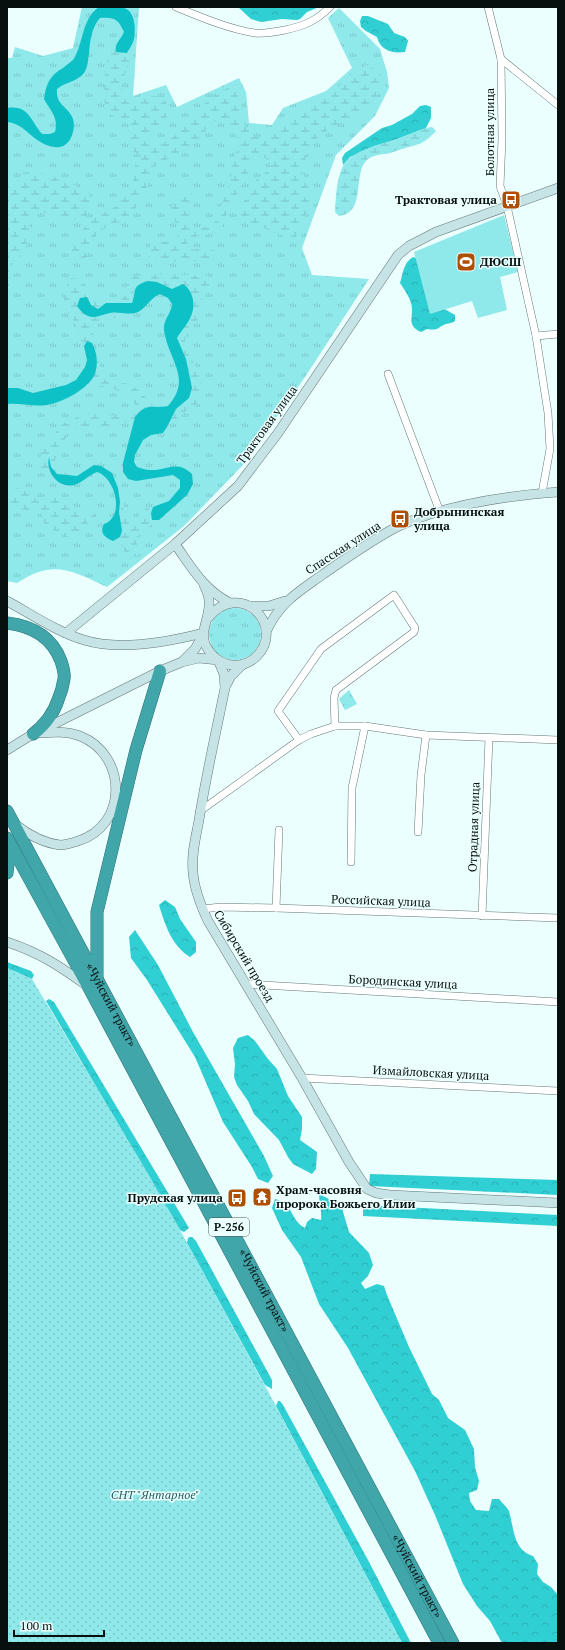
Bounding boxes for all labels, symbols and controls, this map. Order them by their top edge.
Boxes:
street label: Болотная улица [482,88,497,176]
bus stop icon: Трактовая улица [500,189,522,211]
place label: Трактовая улица [395,192,497,207]
sports icon: ДЮСШ [455,251,477,273]
place label: ДЮСШ [480,254,521,269]
street label: Трактовая улица [233,382,300,467]
place label: Добрынинская улица [413,504,504,533]
bus stop icon: Добрынинская улица [389,508,411,530]
street label: Спасская улица [302,518,383,578]
street label: Отрадная улица [464,782,483,872]
street label: Российская улица [331,891,431,910]
street label: Сибирский проезд [211,907,278,1005]
street label: «Чуйский тракт» [83,960,140,1049]
street label: Бородинская улица [348,971,458,992]
street label: Измайловская улица [372,1062,490,1083]
place label: Храм-часовня пророка Божьего Илии [276,1182,416,1211]
temple icon: Храм-часовня пророка Божьего Илии [251,1186,273,1208]
bus stop icon: Прудская улица [226,1187,248,1209]
place label: Прудская улица [128,1190,223,1205]
road number: Р-256 [209,1218,249,1236]
street label: «Чуйский тракт» [236,1246,293,1335]
park label: СНТ "Янтарное" [111,1487,199,1502]
street label: «Чуйский тракт» [389,1531,446,1621]
scale bar [14,1612,104,1638]
text: 100 m [20,1618,53,1633]

